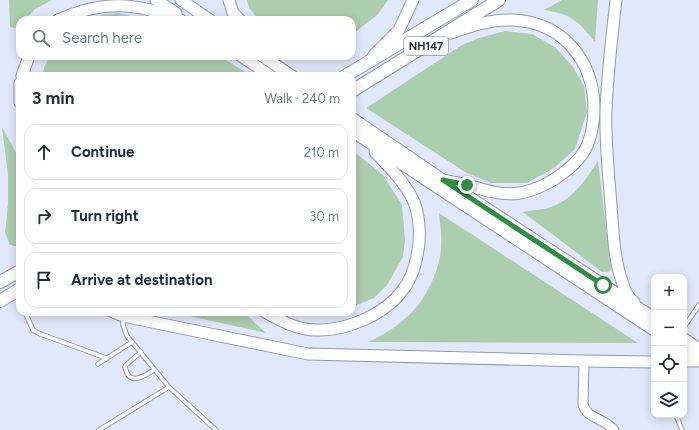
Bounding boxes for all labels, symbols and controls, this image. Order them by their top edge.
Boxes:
search box [16,16,356,60]
icon: search [30,27,52,49]
text: Search here [62,29,142,47]
road number: NH147 [404,37,448,55]
text: 3 min [32,88,74,108]
text: Walk · 240 m [265,91,340,106]
icon: ahead [33,141,55,163]
text: Continue [71,143,134,161]
text: 210 m [304,145,339,160]
route end [458,176,476,194]
icon: right [33,205,55,227]
text: Turn right [71,207,139,225]
text: 30 m [309,209,339,224]
icon: arrive [33,269,55,291]
text: Arrive at destination [71,271,212,289]
map controls [651,274,687,418]
button: + [651,274,687,310]
route start [594,276,612,294]
button: − [651,310,687,346]
button: locate [651,346,687,382]
button: layers [651,382,687,418]

